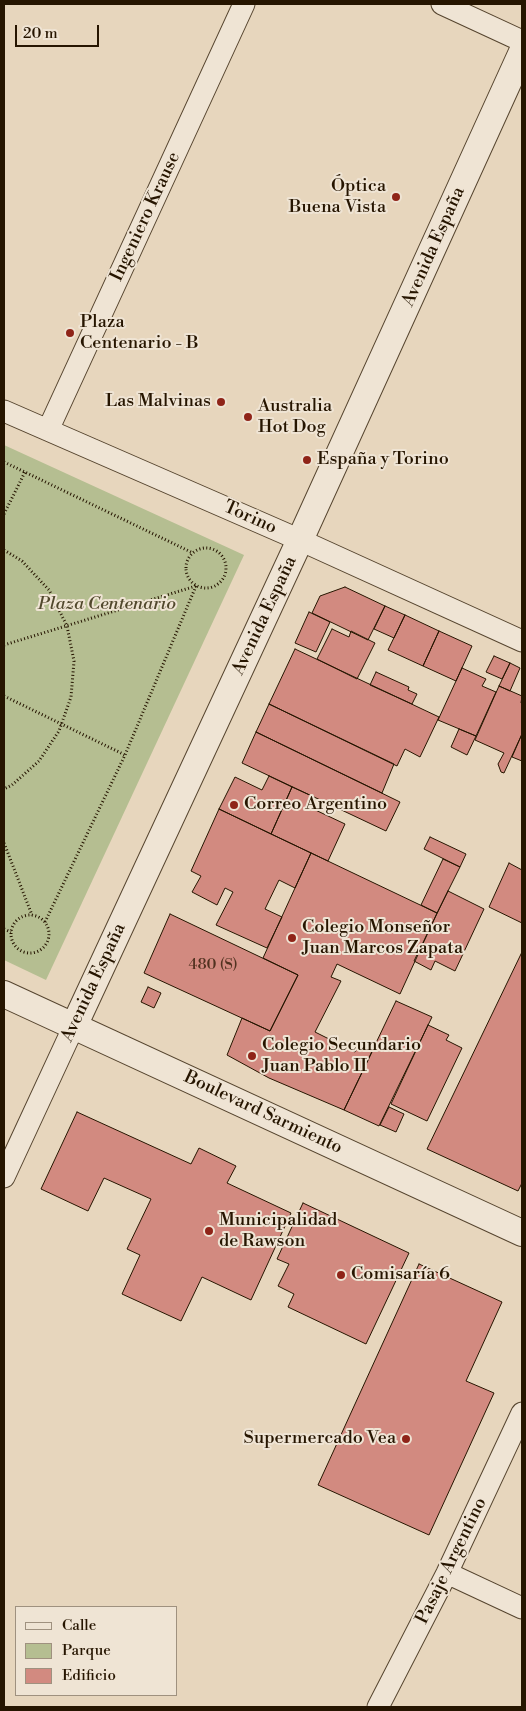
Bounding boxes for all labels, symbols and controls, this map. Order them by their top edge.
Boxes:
scale bar [18,15,101,47]
text: 20 m [23,24,58,43]
street label: Ingeniero Krause [107,149,185,285]
place label: Óptica Buena Vista [289,176,386,218]
street label: Avenida España [398,184,470,310]
marker: Óptica Buena Vista [390,191,402,203]
place label: Plaza Centenario - B [80,312,199,354]
marker: Plaza Centenario - B [64,327,76,339]
place label: Las Malvinas [105,391,211,413]
marker: Las Malvinas [215,396,227,408]
place label: Australia Hot Dog [258,396,332,438]
marker: Australia Hot Dog [242,411,254,423]
place label: España y Torino [317,449,449,471]
marker: España y Torino [301,454,313,466]
street label: Torino [220,497,280,539]
street label: Avenida España [228,553,302,679]
park label: Plaza Centenario [38,594,176,616]
place label: Correo Argentino [244,794,387,816]
marker: Correo Argentino [228,799,240,811]
place label: Colegio Monseñor Juan Marcos Zapata [302,917,463,960]
street label: Avenida España [57,920,131,1046]
marker: Colegio Monseñor Juan Marcos Zapata [286,932,298,944]
house number: 480 (S) [188,956,238,974]
place label: Colegio Secundario Juan Pablo II [262,1035,421,1078]
marker: Colegio Secundario Juan Pablo II [246,1050,258,1062]
street label: Boulevard Sarmiento [180,1067,346,1159]
place label: Municipalidad de Rawson [219,1210,337,1252]
marker: Municipalidad de Rawson [203,1225,215,1237]
place label: Comisaría 6 [351,1264,450,1286]
marker: Comisaría 6 [335,1269,347,1281]
place label: Supermercado Vea [244,1428,396,1450]
marker: Supermercado Vea [400,1433,412,1445]
street label: Pasaje Argentino [412,1494,492,1628]
legend [15,1606,178,1696]
text: Calle [62,1616,96,1635]
text: Parque [62,1641,111,1660]
text: Edificio [62,1666,116,1685]

